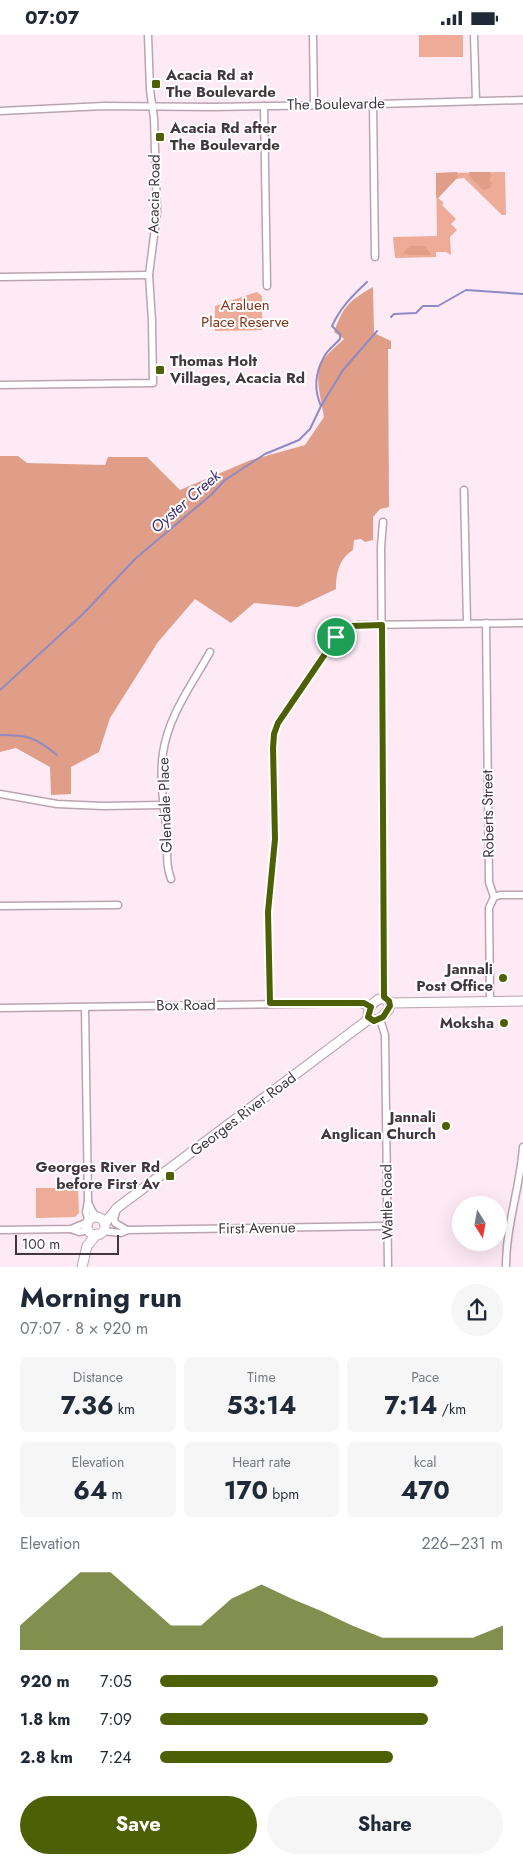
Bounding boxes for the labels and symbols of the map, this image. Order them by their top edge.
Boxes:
place label: Acacia Rd at The Boulevarde [165,64,276,103]
marker: Acacia Rd at The Boulevarde [150,78,162,90]
street label: The Boulevarde [287,92,385,116]
place label: Acacia Rd after The Boulevarde [169,117,280,156]
marker: Acacia Rd after The Boulevarde [154,131,166,143]
street label: Acacia Road [142,154,166,234]
park label: Araluen Place Reserve [201,294,289,333]
place label: Thomas Holt Villages, Acacia Rd [169,350,305,389]
marker: Thomas Holt Villages, Acacia Rd [154,364,166,376]
water label: Oyster Creek [145,464,226,538]
pin [315,616,357,658]
street label: Glendale Place [152,756,178,853]
street label: Roberts Street [476,769,500,858]
place label: Jannali Post Office [416,958,493,997]
marker: Jannali Post Office [497,972,509,984]
street label: Box Road [156,993,216,1017]
place label: Moksha [440,1012,494,1034]
marker: Moksha [498,1017,510,1029]
street label: Georges River Road [185,1067,301,1161]
place label: Jannali Anglican Church [320,1106,436,1145]
marker: Jannali Anglican Church [440,1120,452,1132]
place label: Georges River Rd before First Av [36,1156,160,1195]
street label: Wattle Road [375,1164,399,1240]
marker: Georges River Rd before First Av [164,1170,176,1182]
north arrow [452,1196,508,1251]
street label: First Avenue [218,1216,296,1240]
scale bar [15,1231,119,1255]

